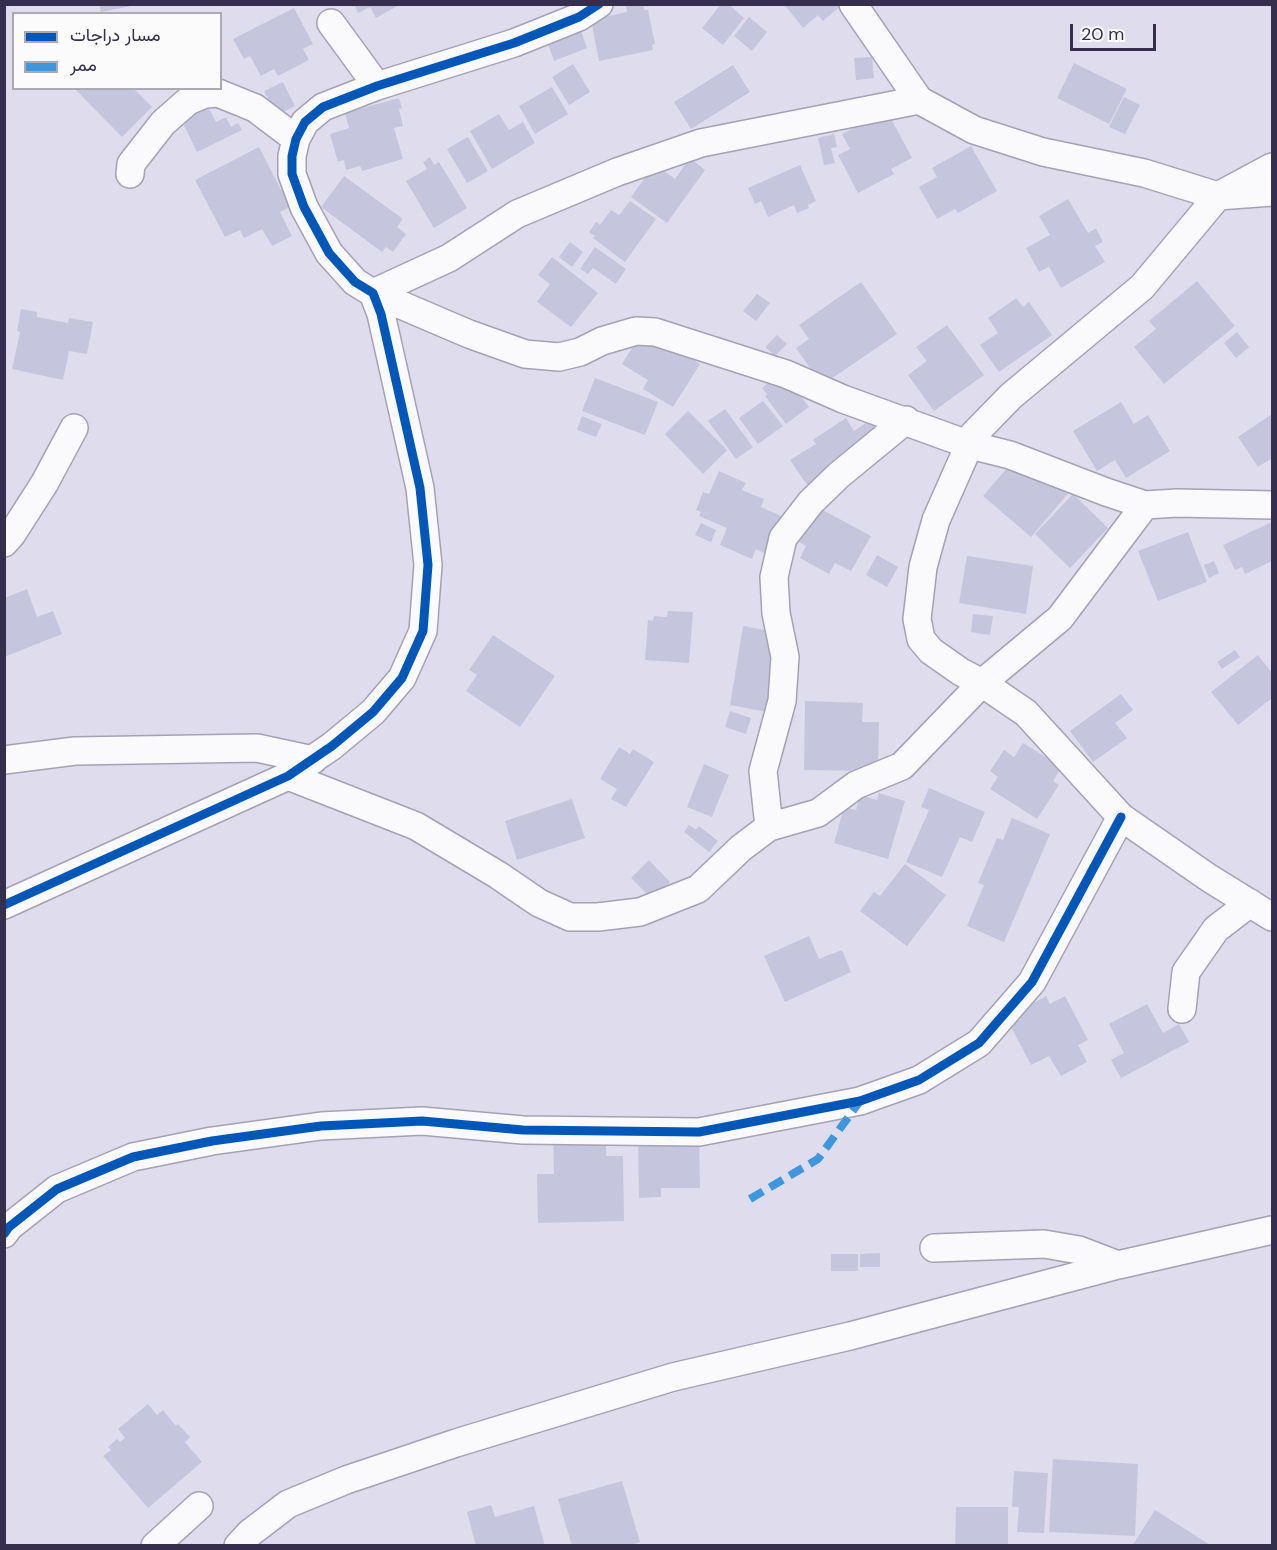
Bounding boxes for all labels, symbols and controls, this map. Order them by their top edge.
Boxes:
legend [12,12,222,90]
scale bar [1073,12,1158,50]
text: 20 m [1081,22,1124,46]
text: مسار دراجات [70,23,161,47]
text: ممر [70,53,97,77]

